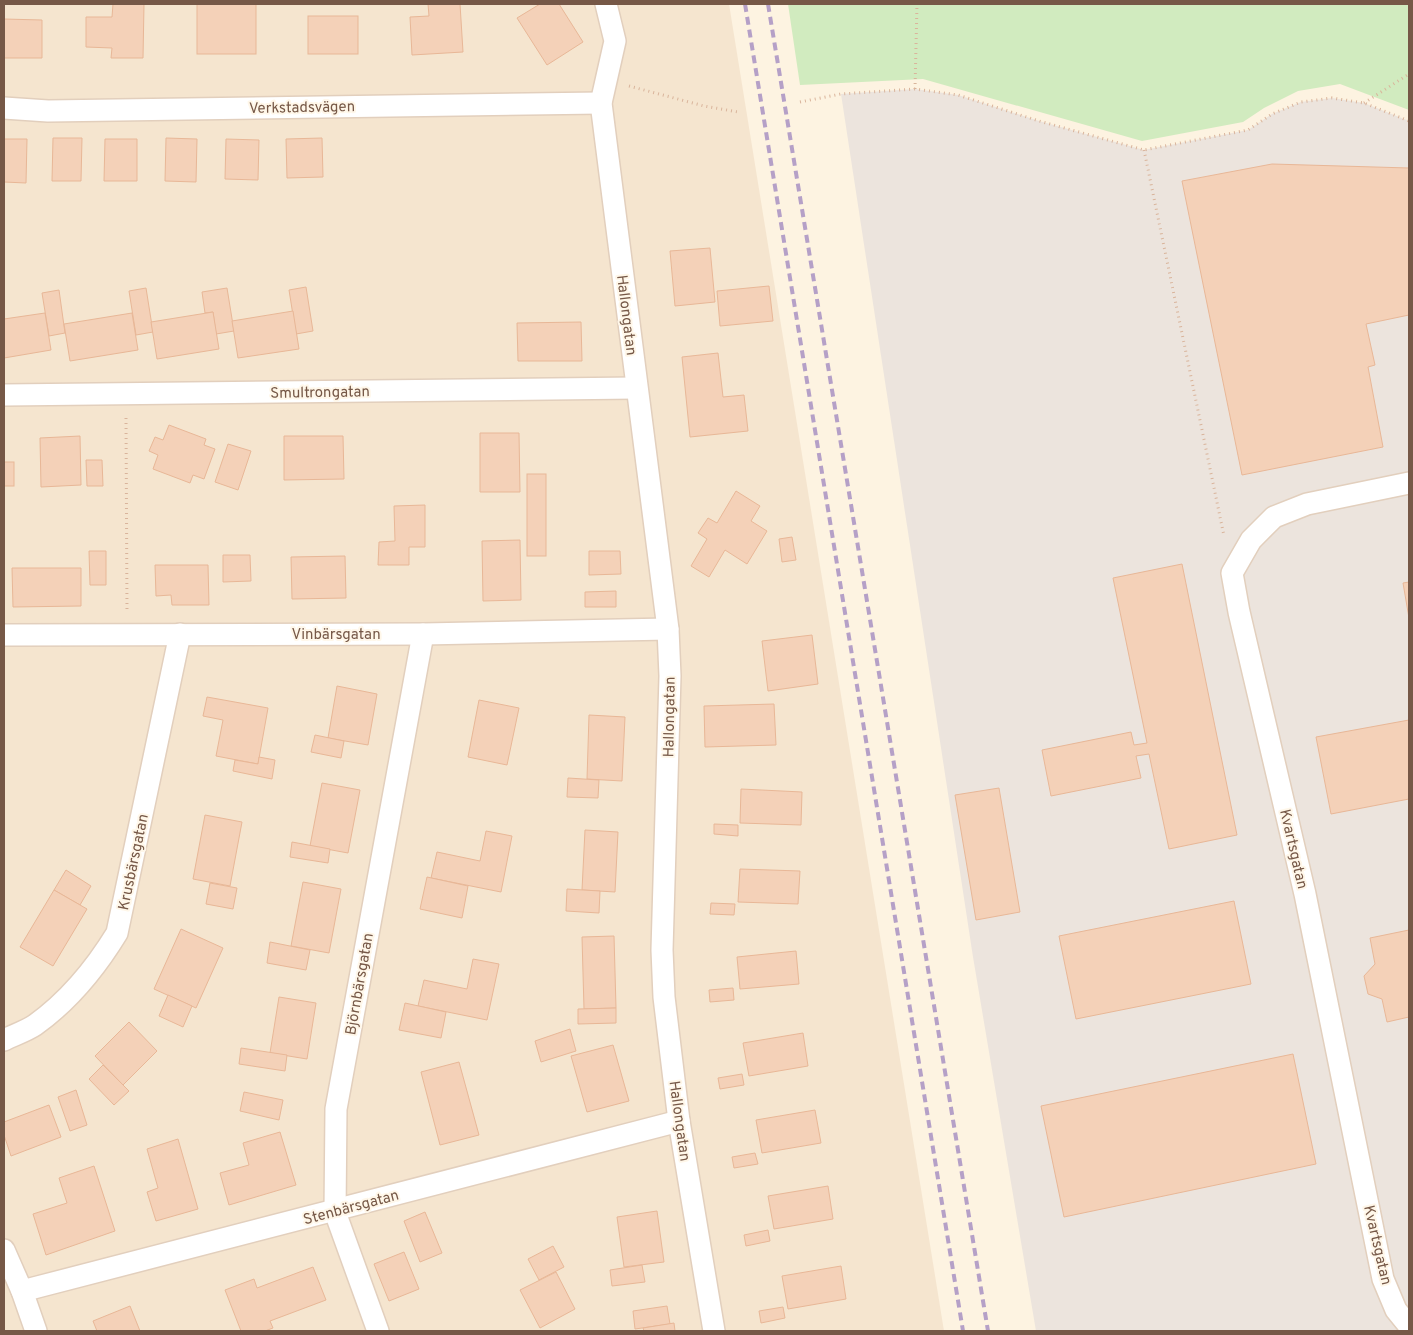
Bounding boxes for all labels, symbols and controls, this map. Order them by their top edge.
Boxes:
street label: Verkstadsvägen [249,98,355,119]
street label: Hallongatan [611,274,640,357]
street label: Smultrongatan [270,383,370,404]
street label: Vinbärsgatan [291,626,381,645]
street label: Hallongatan [660,676,681,758]
street label: Kvartsgatan [1274,807,1311,891]
street label: Krusbärsgatan [115,812,154,912]
street label: Björnbärsgatan [342,932,379,1037]
street label: Hallongatan [663,1080,694,1163]
street label: Stenbärsgatan [302,1187,401,1230]
street label: Kvartsgatan [1358,1203,1395,1287]

